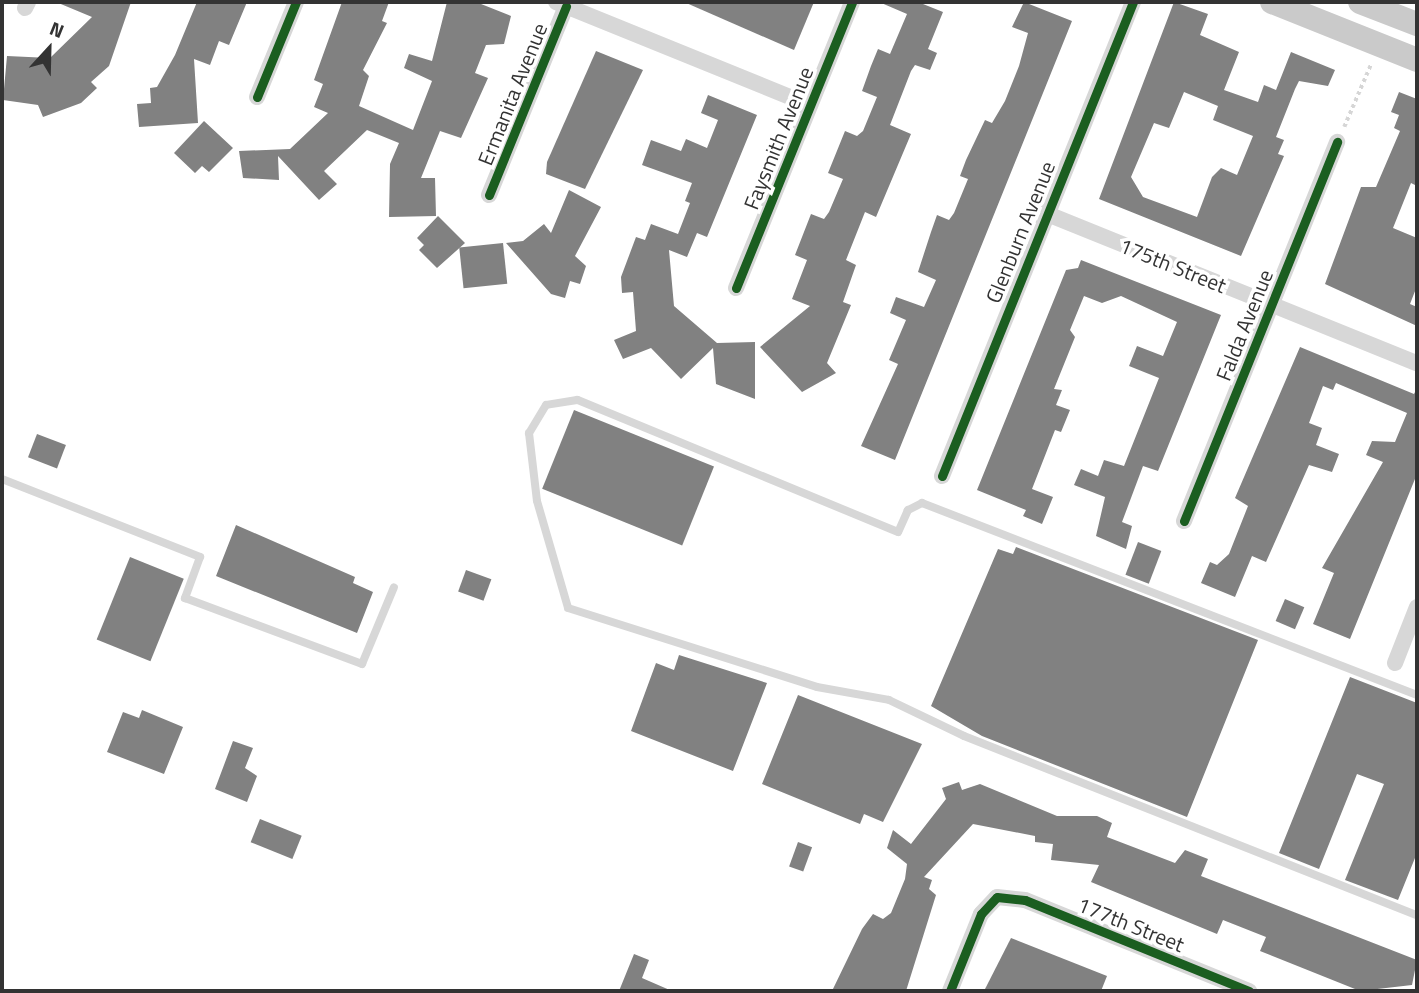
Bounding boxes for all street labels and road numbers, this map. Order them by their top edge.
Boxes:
street label: Ermanita Avenue [472,19,552,169]
street label: Faysmith Avenue [738,63,818,213]
street label: Glenburn Avenue [980,157,1060,307]
street label: 175th Street [1116,232,1230,298]
street label: Falda Avenue [1210,266,1278,384]
street label: 177th Street [1074,891,1188,957]

